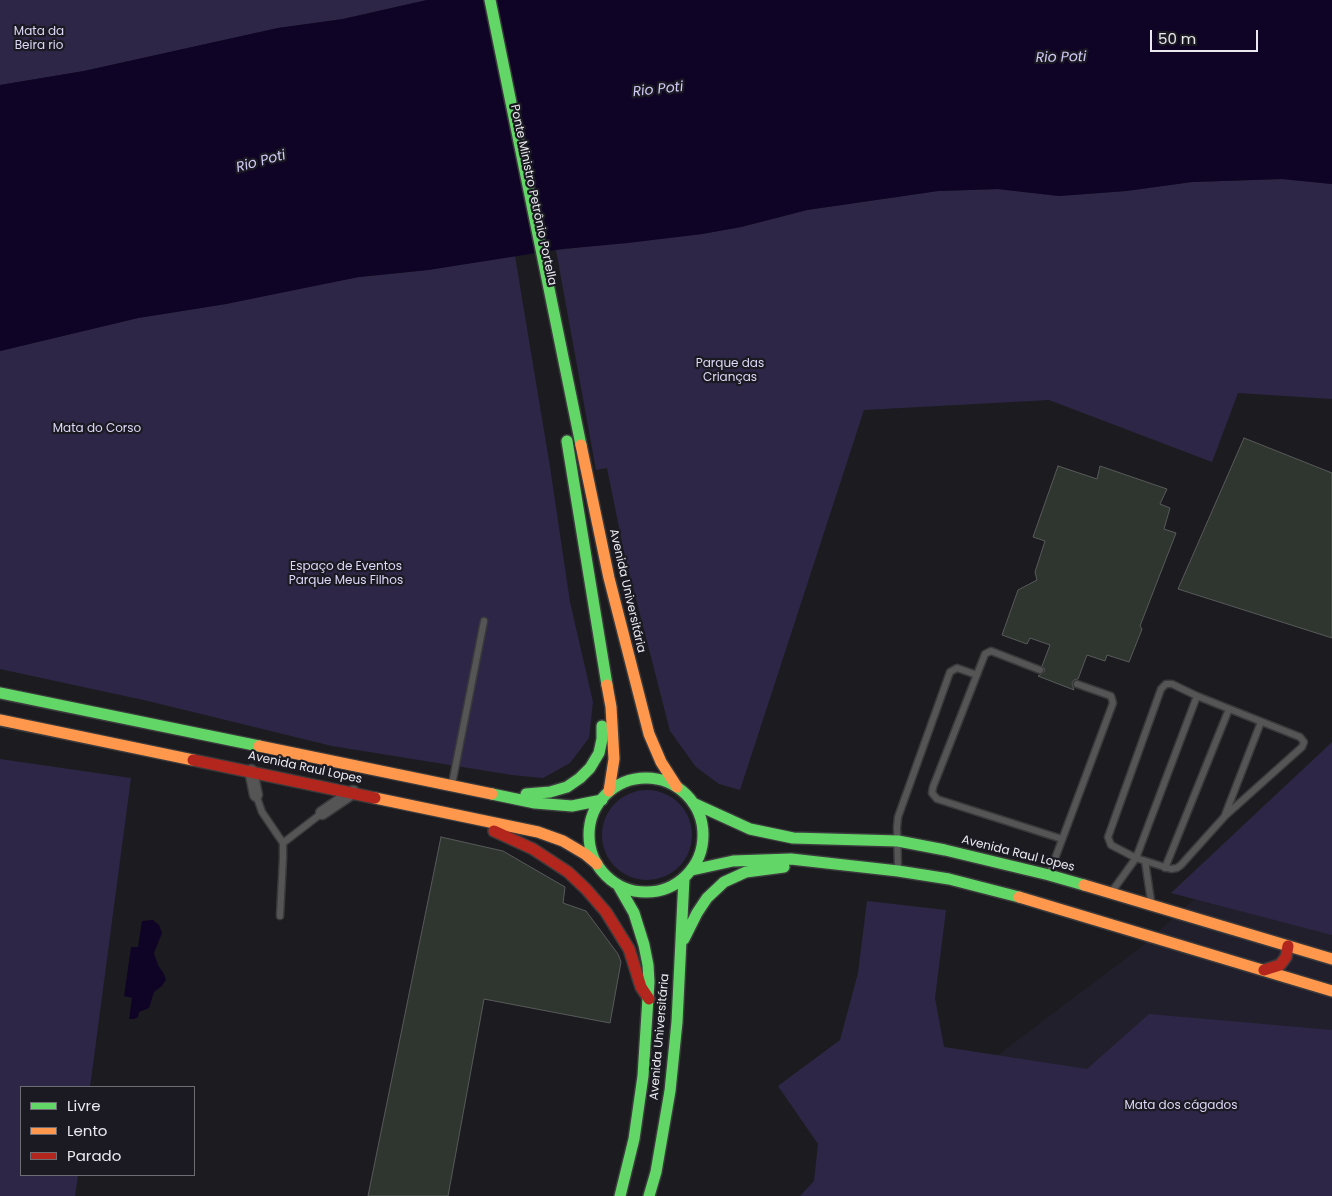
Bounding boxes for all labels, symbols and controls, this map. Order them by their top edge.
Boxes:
scale bar [1152,20,1260,52]
park label: Mata da Beira rio [14,25,64,53]
text: 50 m [1158,28,1196,49]
water label: Rio Poti [1036,49,1086,67]
water label: Rio Poti [632,79,684,101]
street label: Ponte Ministro Petrônio Portella [507,103,559,287]
water label: Rio Poti [234,147,288,177]
park label: Parque das Crianças [696,357,764,385]
park label: Mata do Corso [53,422,141,436]
street label: Avenida Universitária [606,528,648,654]
park label: Espaço de Eventos Parque Meus Filhos [289,560,403,588]
street label: Avenida Raul Lopes [247,749,363,787]
street label: Avenida Raul Lopes [960,833,1076,875]
street label: Avenida Universitária [647,973,673,1101]
legend [20,1086,195,1176]
text: Livre [67,1095,100,1116]
park label: Mata dos cágados [1124,1099,1238,1113]
text: Lento [67,1120,107,1141]
text: Parado [67,1145,121,1166]

